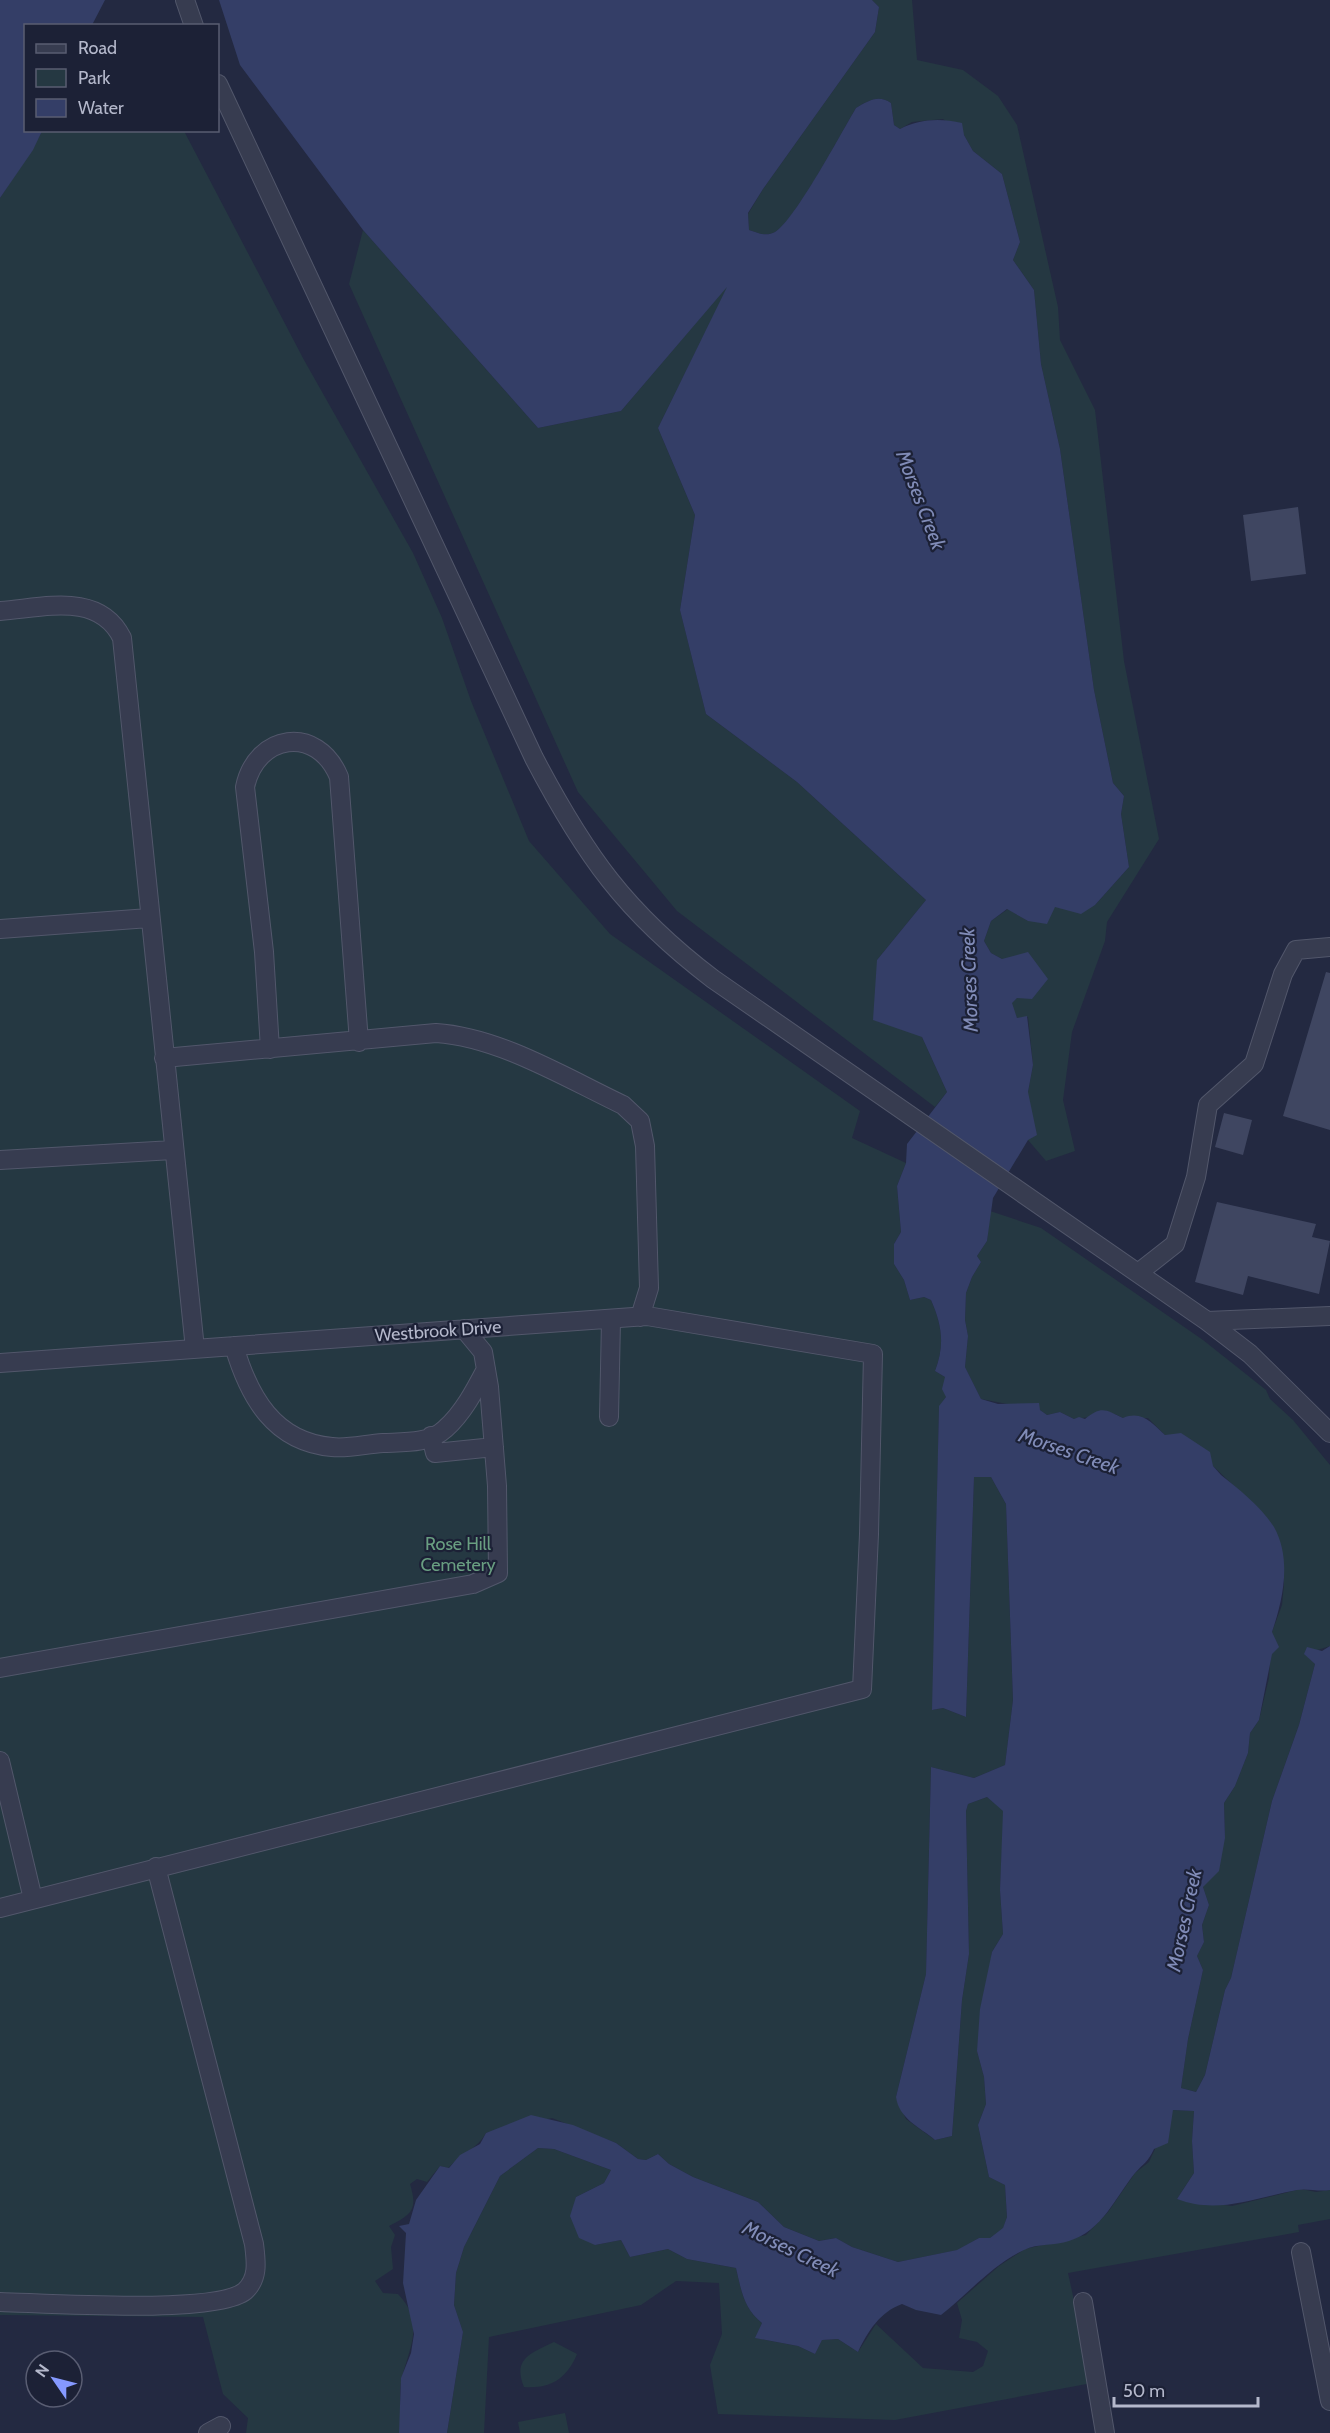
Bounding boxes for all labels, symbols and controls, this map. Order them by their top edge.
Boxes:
legend [24,24,219,132]
text: Road [78,37,117,59]
text: Park [78,67,111,89]
text: Water [78,97,124,119]
water label: Morses Creek [891,446,951,554]
water label: Morses Creek [955,926,983,1033]
street label: Westbrook Drive [374,1316,502,1346]
water label: Morses Creek [1015,1422,1124,1480]
park label: Rose Hill Cemetery [420,1533,496,1576]
water label: Morses Creek [1161,1865,1207,1974]
water label: Morses Creek [738,2215,844,2283]
north arrow [24,2349,84,2409]
text: N [31,2361,53,2381]
scale bar [1114,2370,1258,2408]
text: 50 m [1123,2380,1165,2402]

